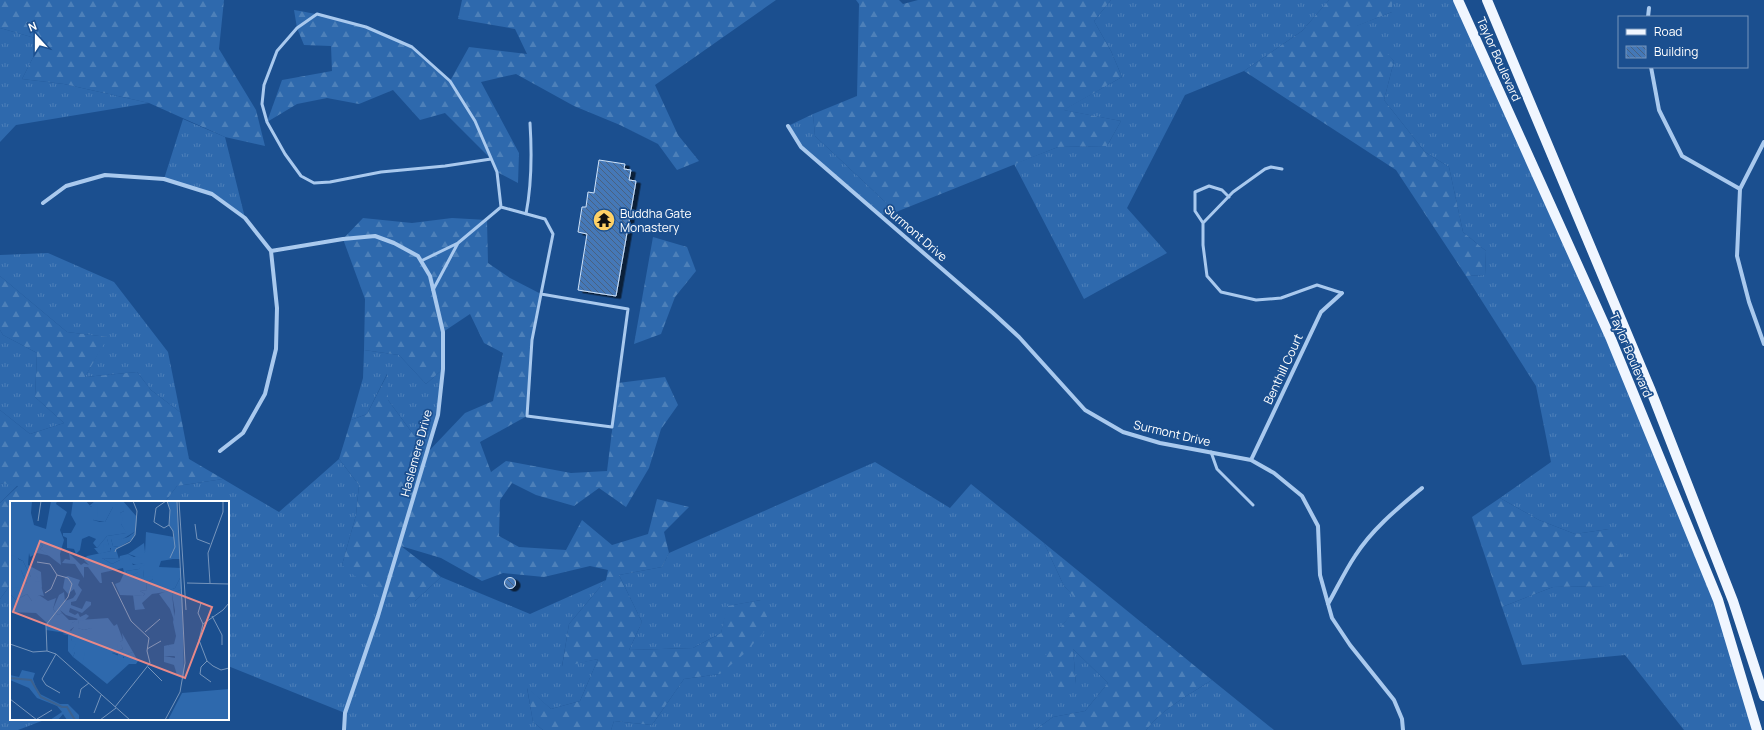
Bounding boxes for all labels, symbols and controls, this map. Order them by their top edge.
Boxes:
street label: Taylor Boulevard [1473,14,1525,104]
north arrow [16,16,56,56]
legend [1618,16,1748,68]
text: N [26,18,39,35]
text: Road [1654,23,1682,40]
text: Building [1654,43,1698,60]
street label: Surmont Drive [881,201,951,265]
place label: Buddha Gate Monastery [620,205,692,236]
temple icon: Buddha Gate Monastery [591,207,617,233]
street label: Taylor Boulevard [1606,310,1656,400]
street label: Benthill Court [1259,331,1307,407]
street label: Haslemere Drive [396,407,436,499]
street label: Surmont Drive [1132,416,1212,450]
inset map [10,501,229,720]

